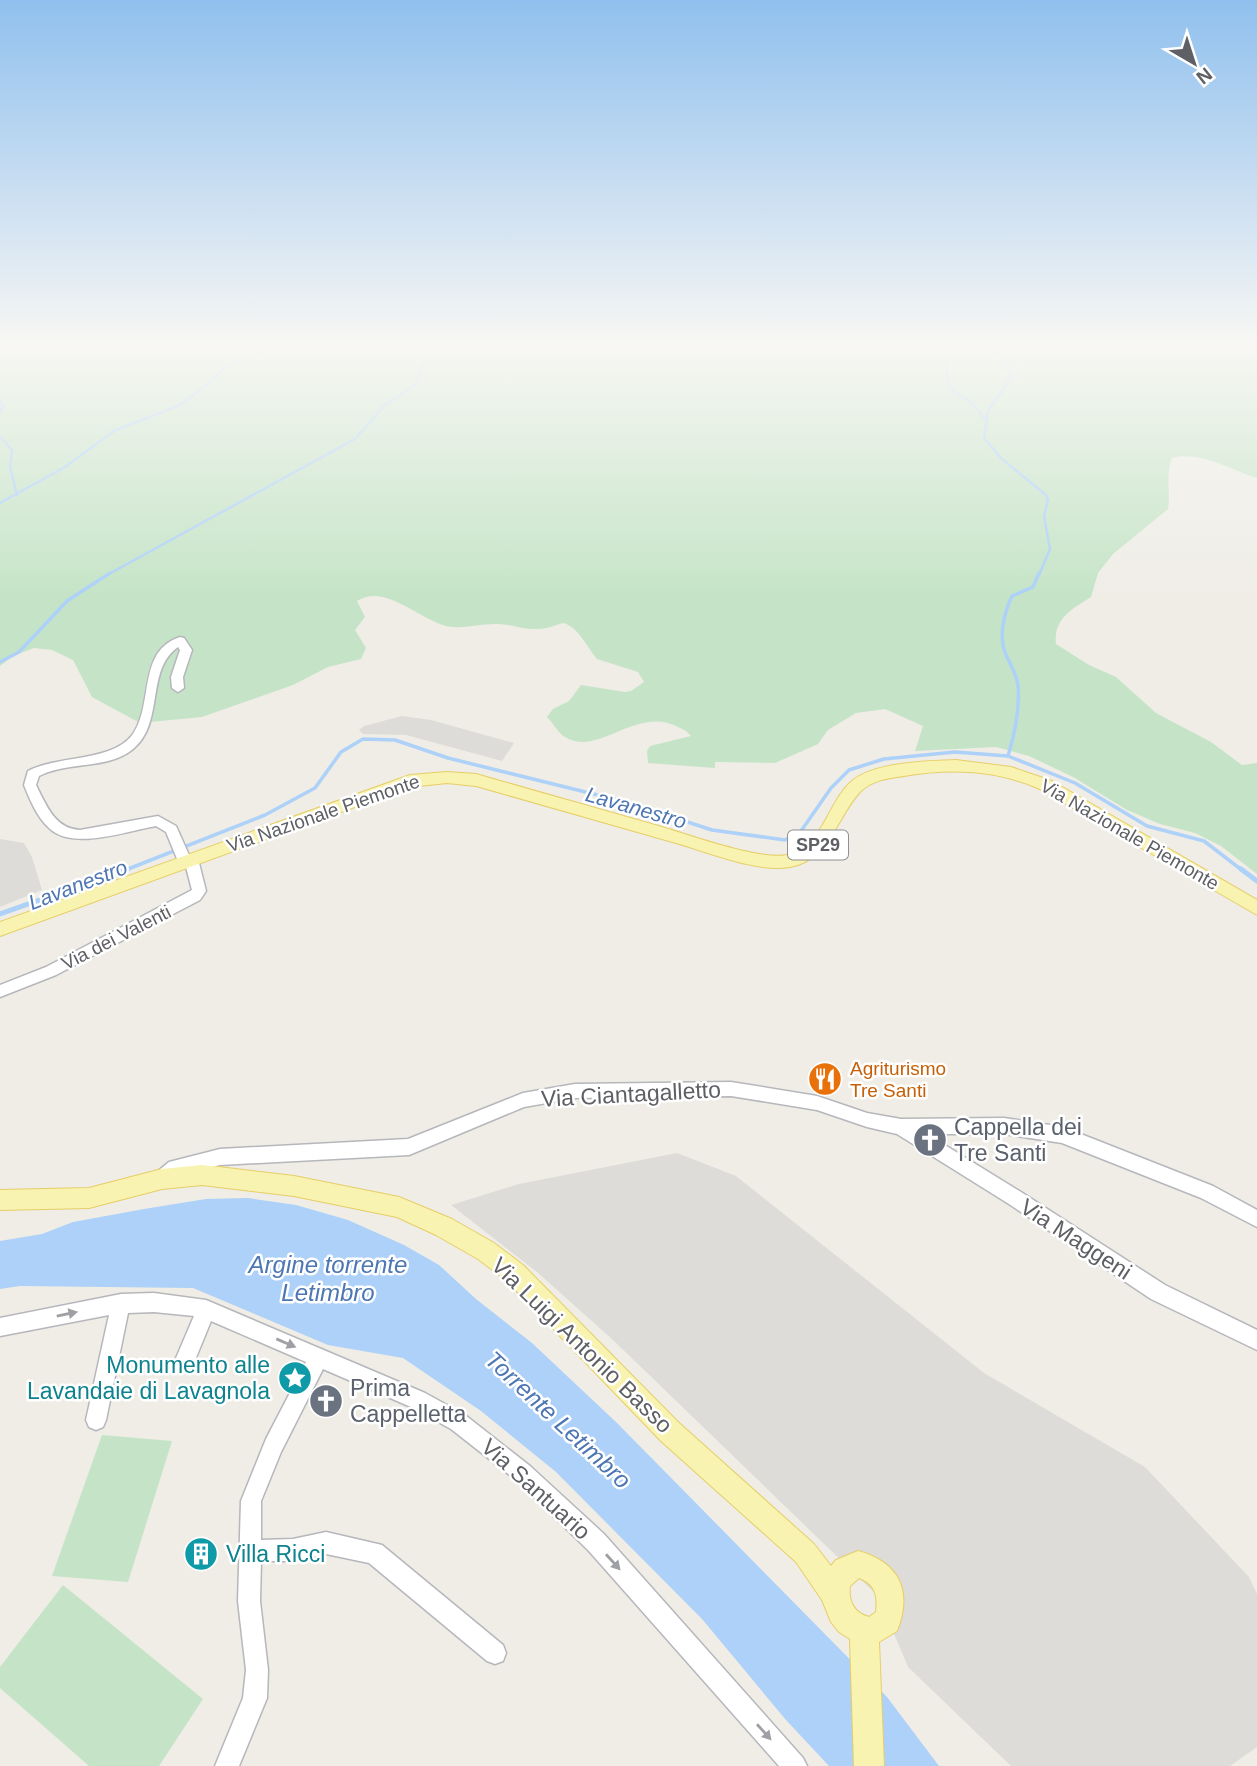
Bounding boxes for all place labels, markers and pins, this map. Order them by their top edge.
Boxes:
place label: Agriturismo Tre Santi [850,1058,946,1101]
restaurant icon: Agriturismo Tre Santi [806,1060,844,1098]
place label: Cappella dei Tre Santi [954,1114,1082,1166]
church icon: Cappella dei Tre Santi [911,1121,949,1159]
place label: Monumento alle Lavandaie di Lavagnola [27,1352,270,1404]
place icon: Monumento alle Lavandaie di Lavagnola [276,1359,314,1397]
place label: Prima Cappelletta [350,1375,467,1427]
church icon: Prima Cappelletta [307,1382,345,1420]
building icon: Villa Ricci [182,1535,220,1573]
place label: Villa Ricci [226,1541,325,1567]

